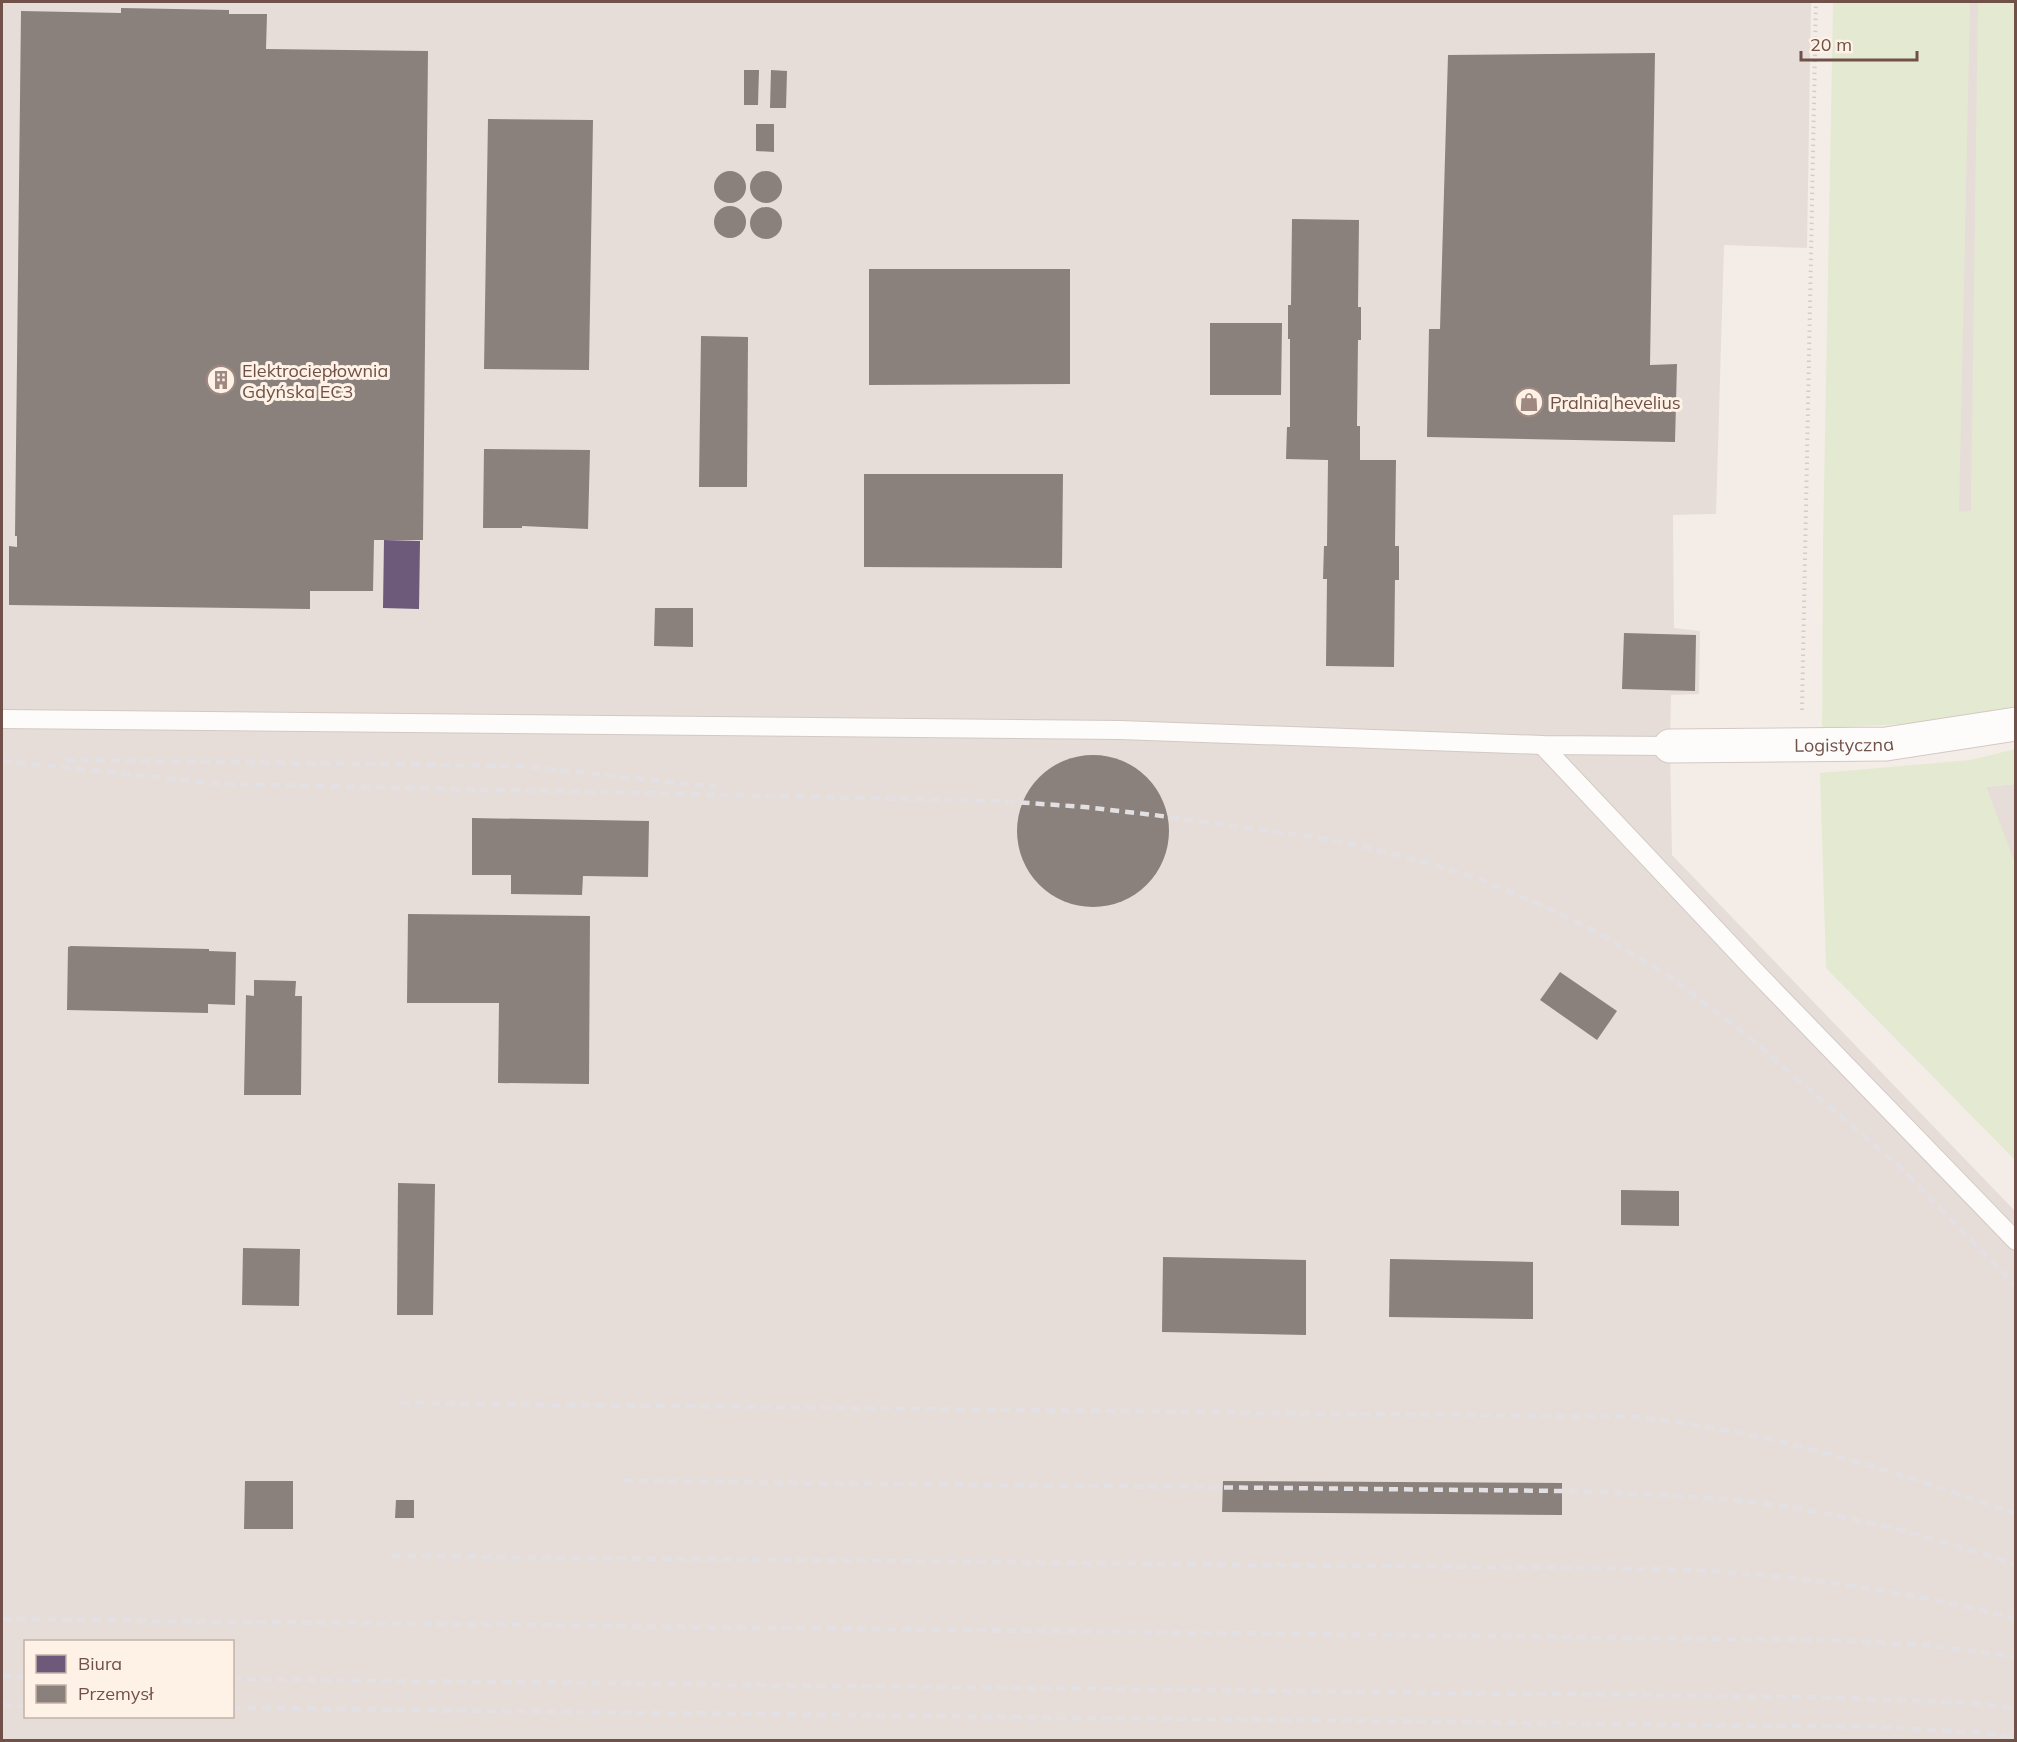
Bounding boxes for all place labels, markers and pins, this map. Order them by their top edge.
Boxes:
place label: Elektrociepłownia Gdyńska EC3 [242,359,388,403]
building icon: Elektrociepłownia Gdyńska EC3 [205,364,237,396]
shop icon: Pralnia hevelius [1513,386,1545,418]
place label: Pralnia hevelius [1550,391,1681,414]

